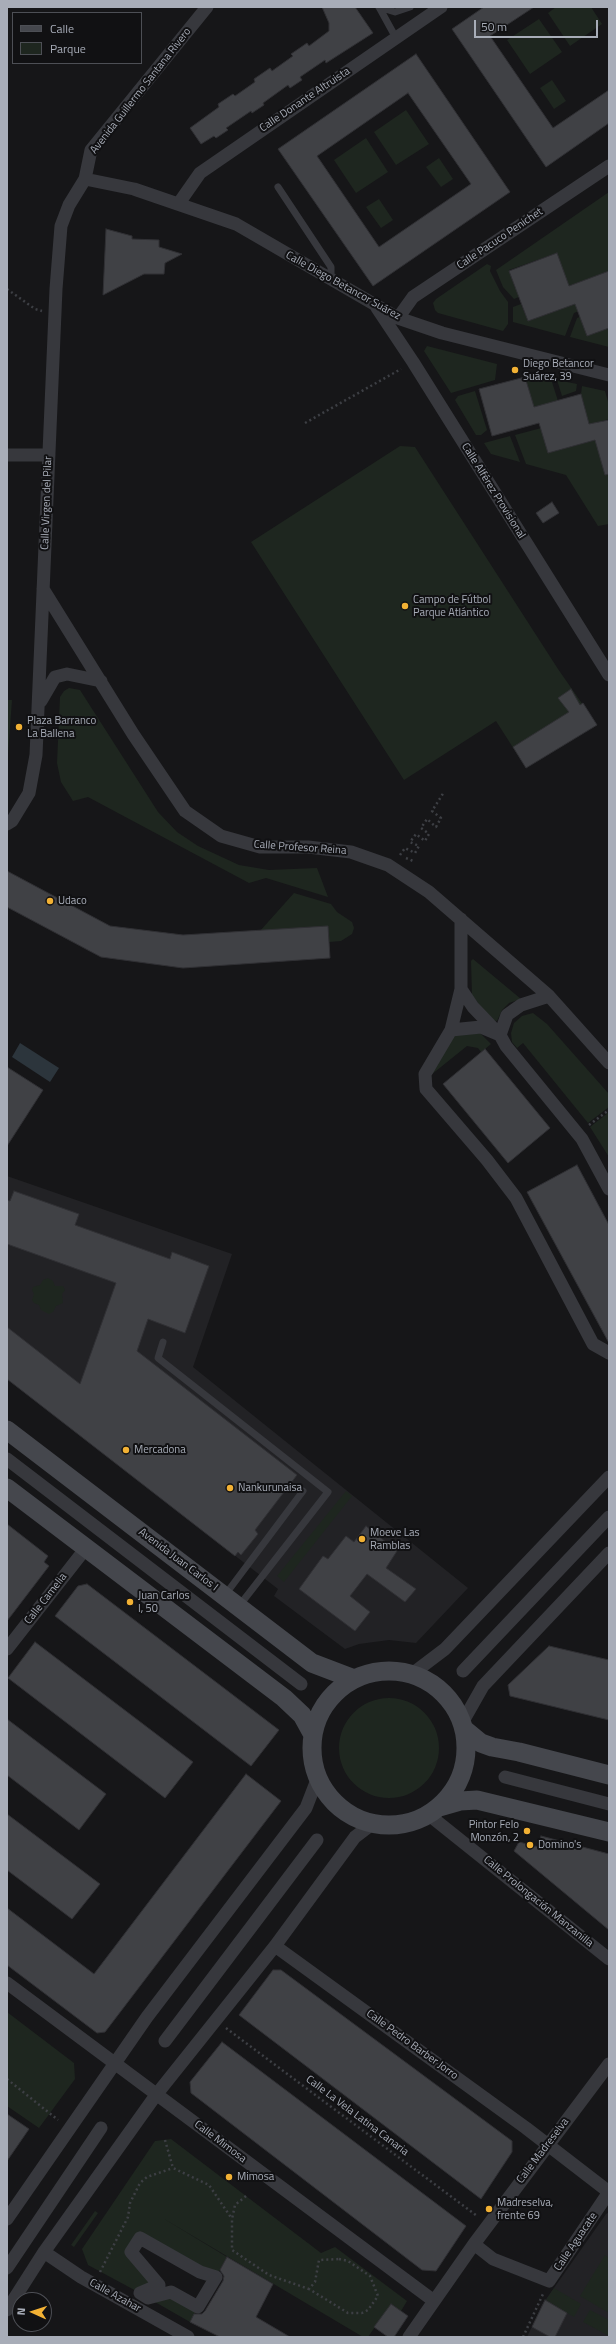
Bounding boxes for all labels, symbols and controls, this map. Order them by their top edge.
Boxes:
legend [12,12,142,64]
scale bar [476,12,600,38]
text: 50 m [481,17,507,36]
text: Calle [50,19,74,38]
street label: Avenida Guillermo Santana Rivero [88,25,194,157]
text: Parque [50,39,86,58]
street label: Calle Donante Altruista [257,65,353,135]
street label: Calle Pacuco Penichet [455,205,545,273]
street label: Calle Diego Betancor Suárez [283,249,403,323]
place label: Diego Betancor Suárez, 39 [523,357,594,383]
marker: Diego Betancor Suárez, 39 [510,365,520,375]
street label: Calle Alférez Provisional [458,441,528,541]
street label: Calle Virgen del Pilar [39,456,55,550]
place label: Campo de Fútbol Parque Atlántico [413,593,491,619]
marker: Campo de Fútbol Parque Atlántico [400,601,410,611]
place label: Plaza Barranco La Ballena [27,714,96,740]
marker: Plaza Barranco La Ballena [14,722,24,732]
street label: Calle Profesor Reina [253,838,347,858]
place label: Udaco [58,894,87,908]
marker: Udaco [45,896,55,906]
place label: Mercadona [134,1443,186,1457]
marker: Mercadona [121,1445,131,1455]
place label: Nankurunaisa [238,1481,302,1495]
marker: Nankurunaisa [225,1483,235,1493]
street label: Avenida Juan Carlos I [136,1526,220,1594]
place label: Moeve Las Ramblas [370,1526,420,1552]
marker: Moeve Las Ramblas [357,1534,367,1544]
street label: Calle Camelia [22,1571,70,1627]
place label: Juan Carlos I, 50 [138,1589,190,1615]
marker: Juan Carlos I, 50 [125,1597,135,1607]
place label: Pintor Felo Monzón, 2 [469,1818,519,1844]
marker: Pintor Felo Monzón, 2 [522,1826,532,1836]
place label: Domino's [538,1838,581,1852]
marker: Domino's [525,1840,535,1850]
street label: Calle Prolongación Manzanilla [480,1854,596,1950]
street label: Calle Pedro Barber Jorro [364,2007,460,2083]
street label: Calle La Vela Latina Canaria [303,2073,411,2159]
street label: Calle Madreselva [514,2116,572,2186]
street label: Calle Mimosa [191,2118,249,2166]
place label: Mimosa [237,2170,274,2184]
marker: Mimosa [224,2172,234,2182]
place label: Madreselva, frente 69 [497,2196,553,2222]
marker: Madreselva, frente 69 [484,2204,494,2214]
street label: Calle Aguacate [552,2210,600,2274]
street label: Calle Azahar [87,2276,143,2316]
north arrow [12,2292,52,2332]
text: N [13,2307,29,2316]

